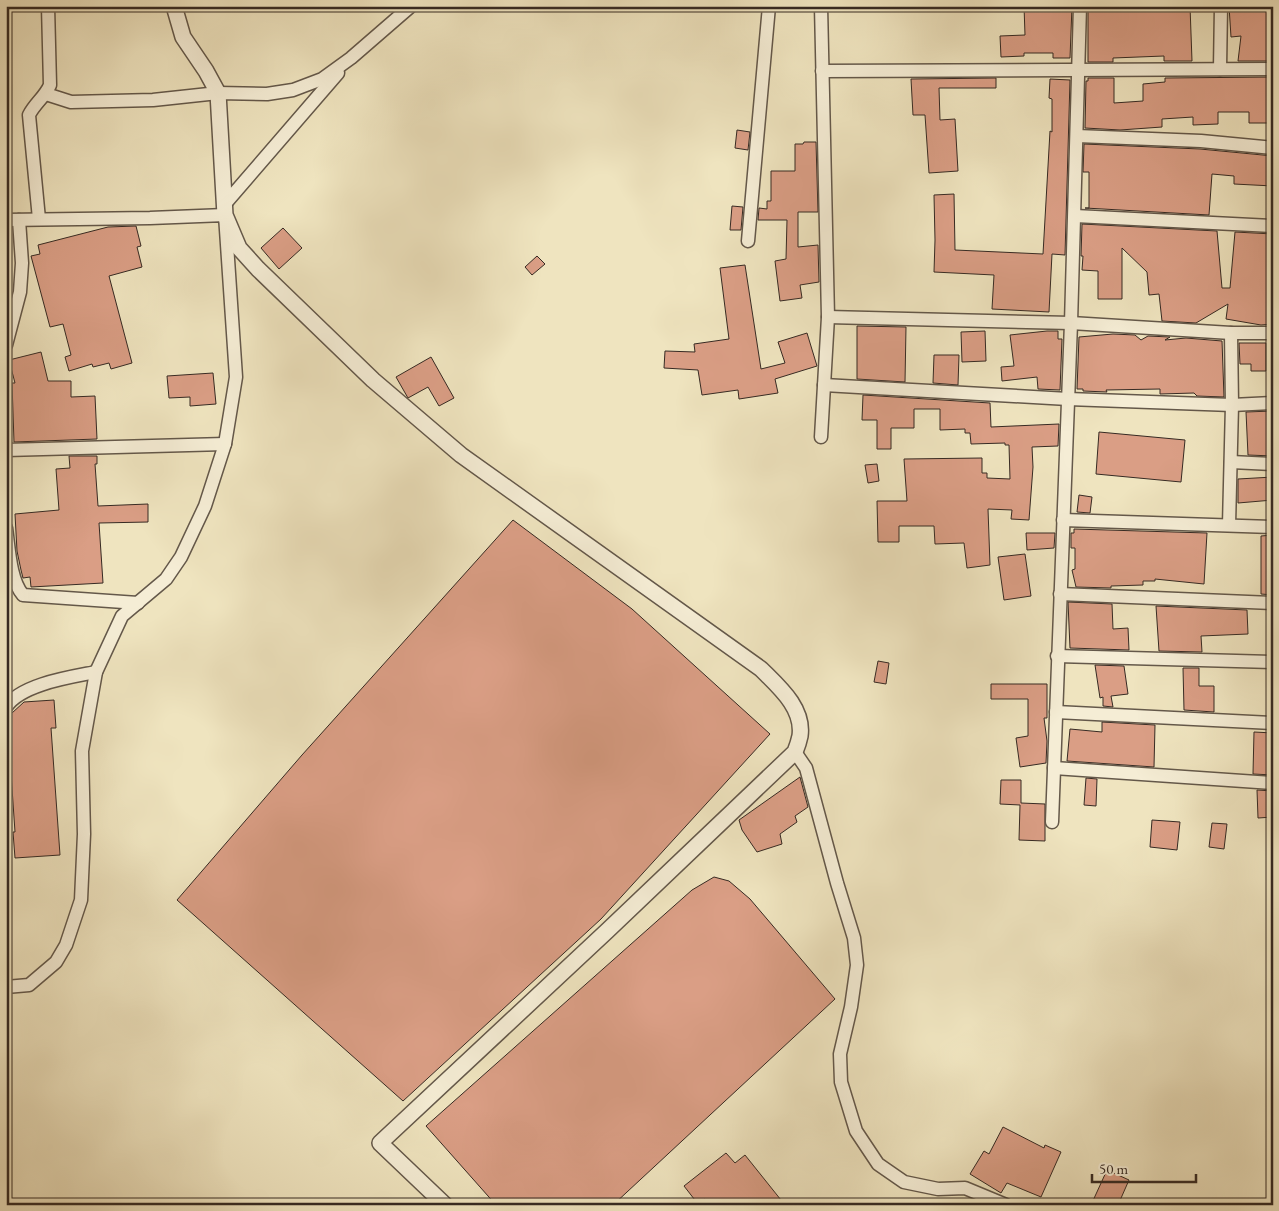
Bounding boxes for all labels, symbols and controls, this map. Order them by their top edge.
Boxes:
scale bar [1092,1151,1195,1183]
text: 50 m [1099,1159,1128,1178]

